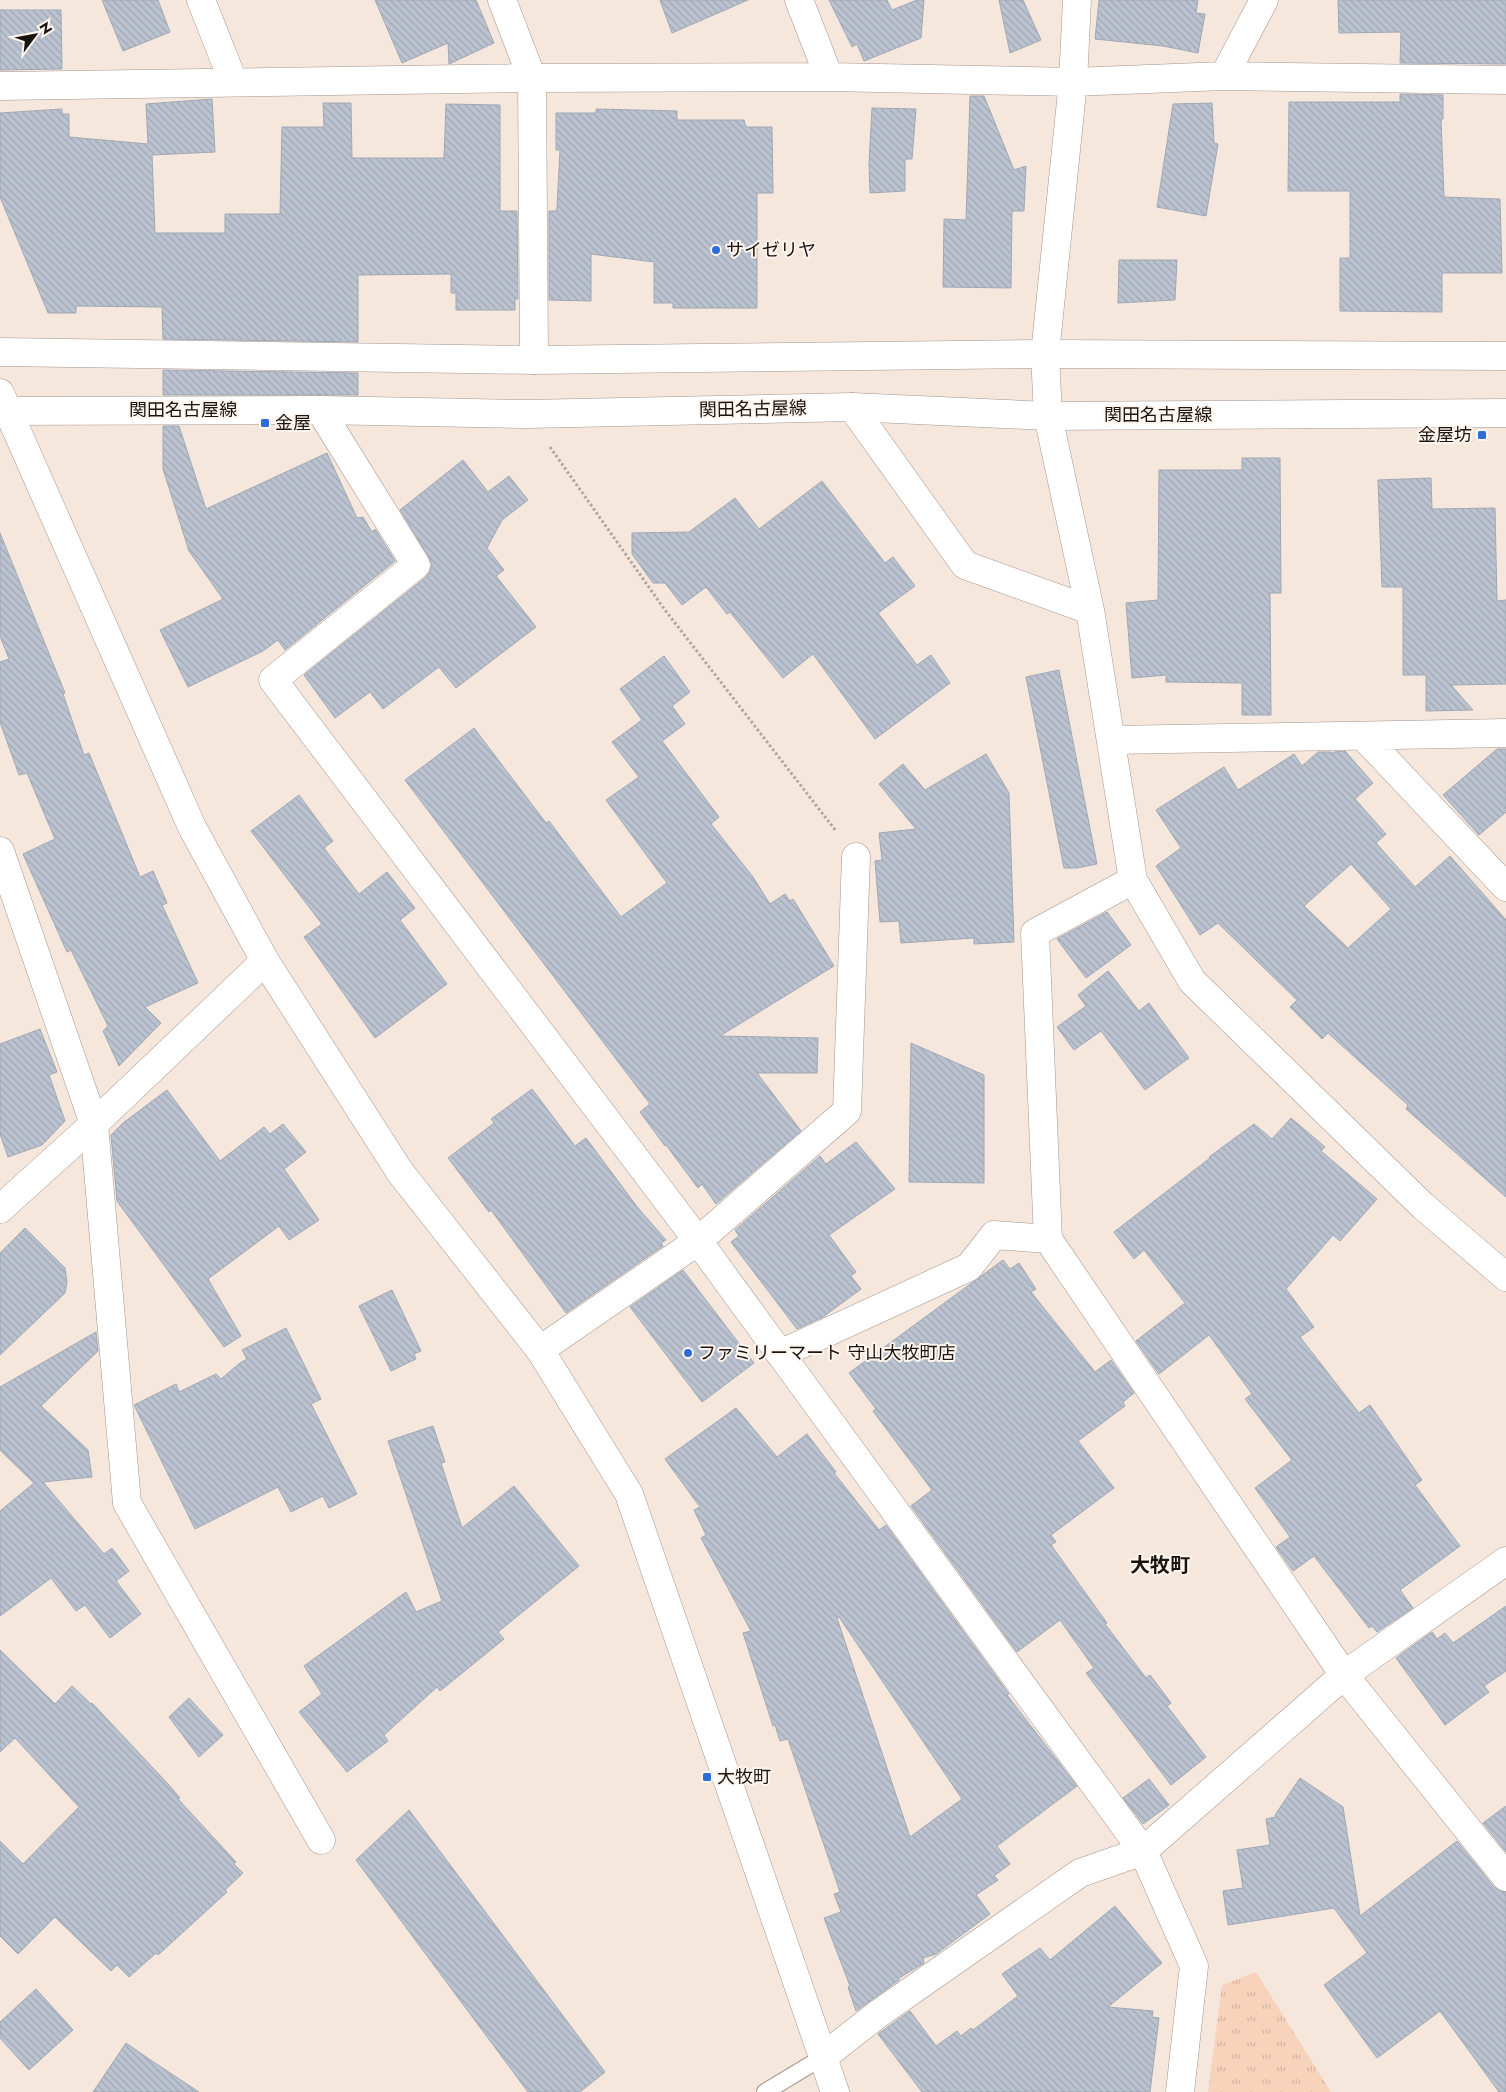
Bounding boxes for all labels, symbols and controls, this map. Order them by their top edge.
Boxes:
north arrow [10,10,60,60]
text: N [35,18,57,38]
place label: サイゼリヤ [726,237,816,263]
marker: サイゼリヤ [710,244,722,256]
street label: 関田名古屋線 [699,395,807,423]
street label: 関田名古屋線 [129,397,237,423]
street label: 関田名古屋線 [1104,402,1212,428]
place label: 金屋 [275,410,311,436]
marker: 金屋 [259,417,271,429]
place label: 金屋坊 [1418,422,1472,448]
marker: 金屋坊 [1476,429,1488,441]
place label: ファミリーマート 守山大牧町店 [698,1340,955,1366]
marker: ファミリーマート 守山大牧町店 [682,1347,694,1359]
district label: 大牧町 [1130,1551,1190,1580]
place label: 大牧町 [717,1764,771,1790]
marker: 大牧町 [701,1771,713,1783]

